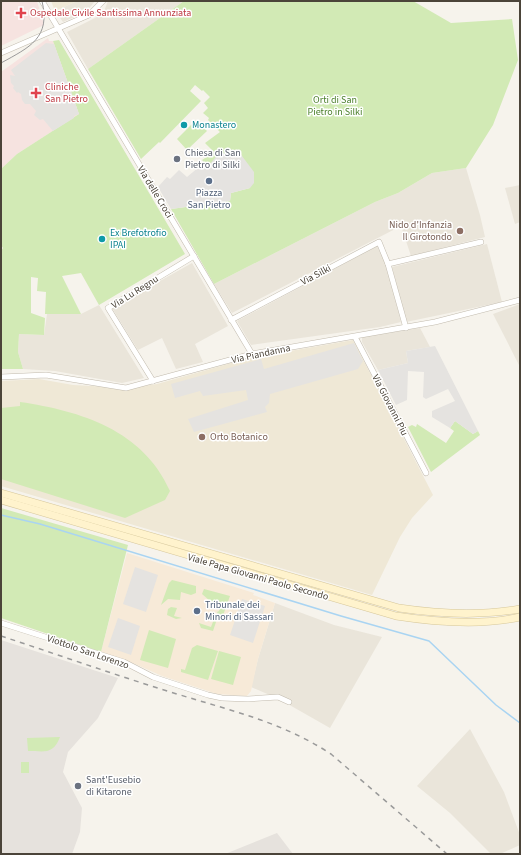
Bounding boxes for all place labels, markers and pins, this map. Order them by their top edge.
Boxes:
place label: Ospedale Civile Santissima Annunziata [30,6,191,20]
marker: Ospedale Civile Santissima Annunziata [15,7,27,19]
place label: Cliniche San Pietro [45,80,88,106]
marker: Cliniche San Pietro [30,87,42,99]
place label: Monastero [192,118,236,132]
marker: Monastero [179,120,189,130]
place label: Chiesa di San Pietro di Silki [185,146,241,172]
marker: Chiesa di San Pietro di Silki [172,154,182,164]
marker: Piazza San Pietro [204,176,214,186]
place label: Piazza San Pietro [188,186,231,212]
place label: Nido d'Infanzia Il Girotondo [389,218,452,244]
place label: Ex Brefotrofio IPAI [110,226,167,252]
marker: Nido d'Infanzia Il Girotondo [455,226,465,236]
marker: Ex Brefotrofio IPAI [97,234,107,244]
place label: Orto Botanico [210,430,268,444]
marker: Orto Botanico [197,432,207,442]
place label: Tribunale dei Minori di Sassari [205,598,273,624]
marker: Tribunale dei Minori di Sassari [192,606,202,616]
place label: Sant'Eusebio di Kitarone [86,773,141,799]
marker: Sant'Eusebio di Kitarone [73,781,83,791]

